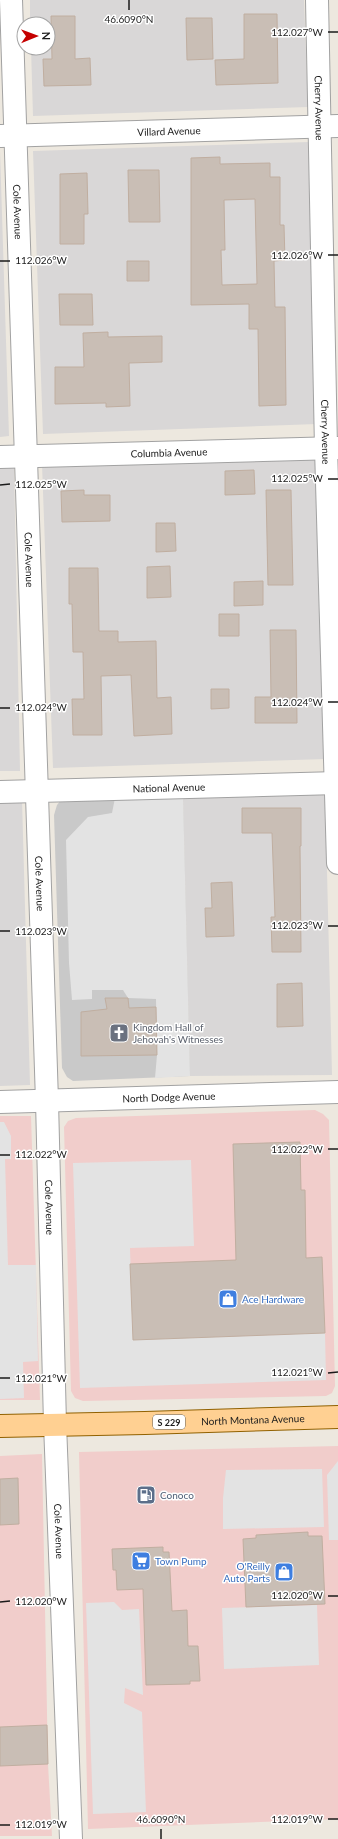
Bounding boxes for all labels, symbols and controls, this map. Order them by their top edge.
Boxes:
text: 46.6090°N [105,13,153,25]
north arrow [16,16,56,56]
text: 112.027°W [271,26,323,38]
text: N [40,31,53,40]
street label: Cherry Avenue [313,75,326,141]
street label: Villard Avenue [137,124,201,138]
street label: Cole Avenue [11,184,25,240]
text: 112.026°W [271,249,323,261]
text: 112.026°W [15,254,67,266]
street label: Cherry Avenue [319,399,332,465]
street label: Columbia Avenue [130,445,208,460]
text: 112.025°W [271,472,323,484]
text: 112.025°W [15,478,67,490]
street label: Cole Avenue [22,532,36,588]
text: 112.024°W [271,696,323,708]
text: 112.024°W [15,701,67,713]
street label: National Avenue [133,781,205,794]
street label: Cole Avenue [33,856,47,911]
text: 112.023°W [271,919,323,931]
text: 112.023°W [15,925,67,937]
place label: Kingdom Hall of Jehovah's Witnesses [133,1021,223,1045]
church icon: Kingdom Hall of Jehovah's Witnesses [108,1022,130,1044]
street label: North Dodge Avenue [122,1090,216,1104]
text: 112.022°W [271,1143,323,1155]
text: 112.022°W [15,1148,67,1160]
street label: Cole Avenue [43,1180,56,1235]
shop icon: Ace Hardware [217,1288,239,1310]
place label: Ace Hardware [242,1293,304,1305]
text: 112.021°W [271,1366,323,1378]
text: 112.021°W [15,1372,67,1384]
street label: North Montana Avenue [201,1412,305,1427]
road number: S 229 [153,1415,185,1429]
fuel station icon: Conoco [135,1484,157,1506]
place label: Conoco [160,1489,194,1501]
street label: Cole Avenue [52,1503,66,1559]
supermarket icon: Town Pump [130,1550,152,1572]
place label: Town Pump [155,1555,207,1567]
place label: O'Reilly Auto Parts [224,1560,271,1584]
shop icon: O'Reilly Auto Parts [273,1561,295,1583]
text: 112.020°W [271,1589,323,1601]
text: 112.020°W [15,1595,67,1607]
text: 46.6090°N [137,1813,185,1825]
text: 112.019°W [271,1813,323,1825]
text: 112.019°W [15,1818,67,1830]

